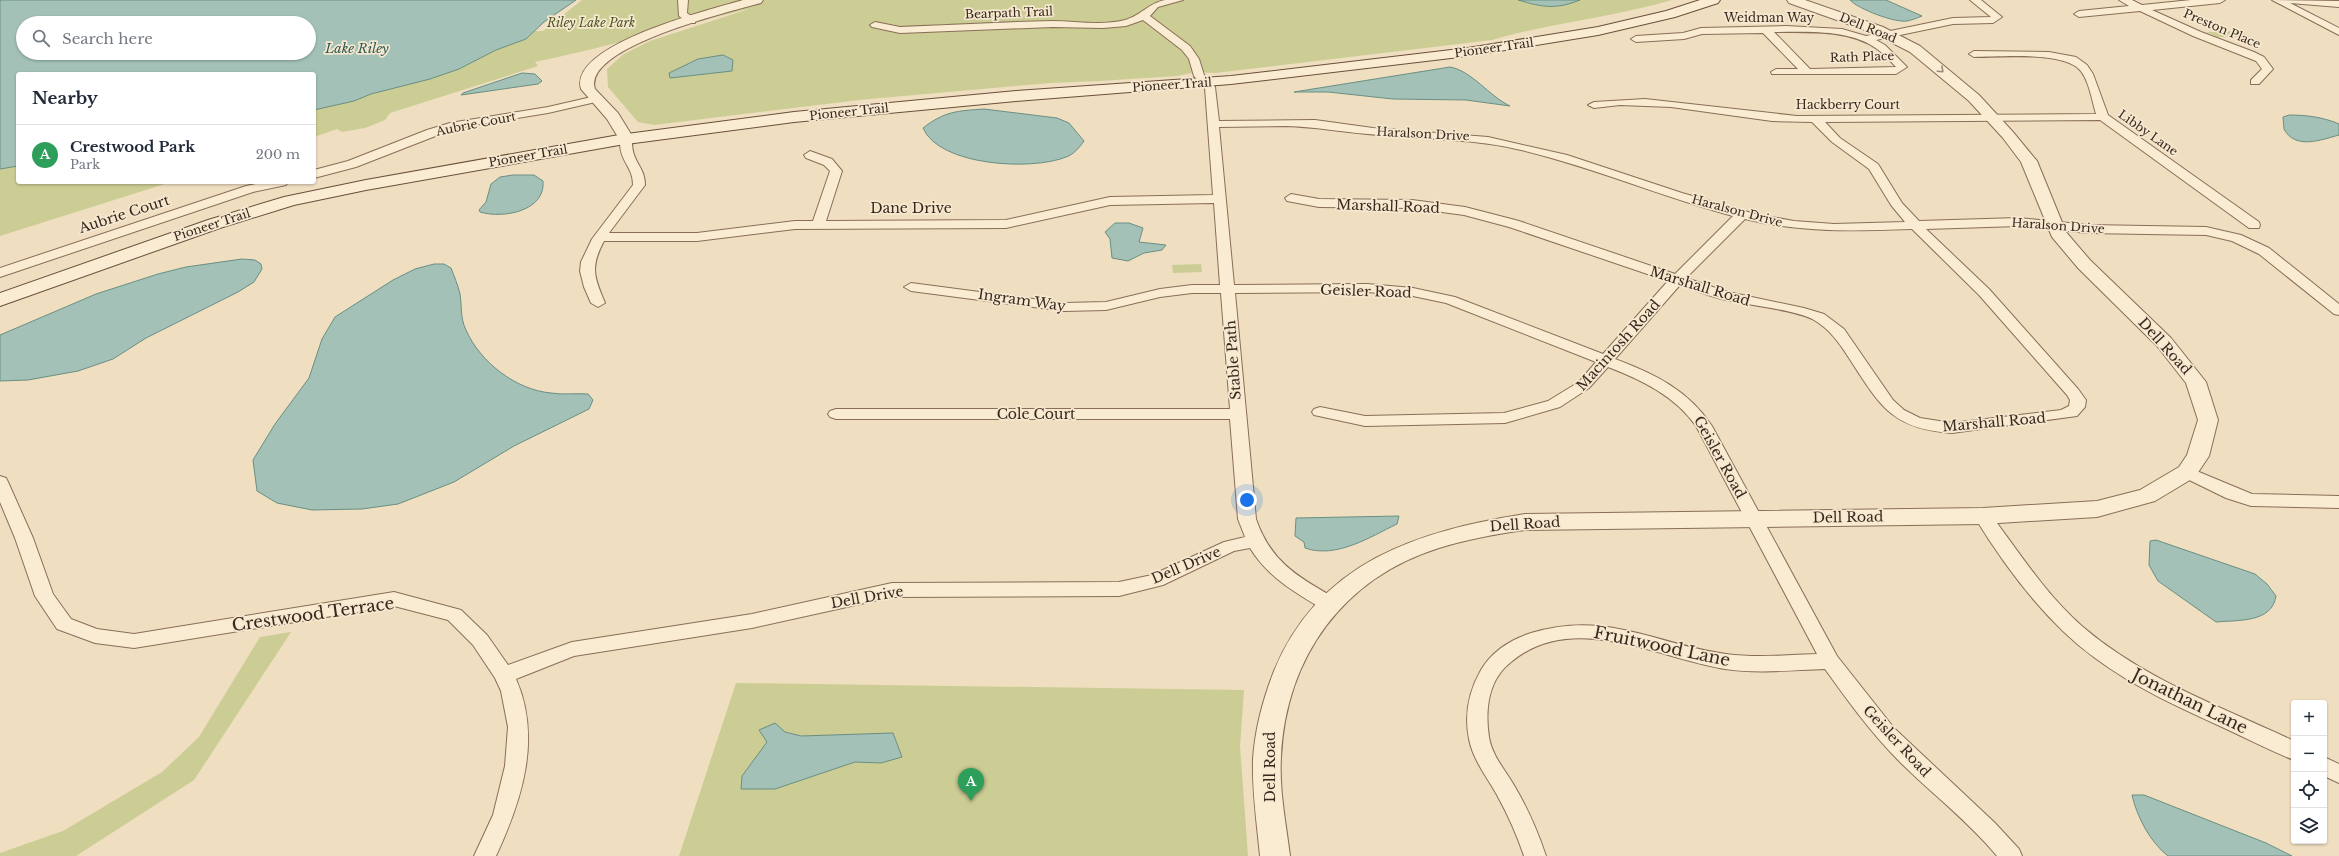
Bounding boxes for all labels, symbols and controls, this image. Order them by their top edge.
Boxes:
street label: Bearpath Trail [965,3,1053,22]
street label: Preston Place [2181,6,2263,52]
street label: Dell Road [1837,9,1899,46]
street label: Weidman Way [1723,10,1814,25]
park label: Riley Lake Park [546,15,635,30]
search box [16,16,316,60]
icon: search [30,27,52,49]
text: Search here [62,29,153,48]
street label: Pioneer Trail [1453,35,1535,60]
water label: Lake Riley [324,40,389,57]
street label: Rath Place [1830,48,1895,65]
one-way arrow [1936,65,1944,72]
street label: Pioneer Trail [1132,74,1212,95]
text: Nearby [32,88,98,109]
street label: Hackberry Court [1796,97,1901,112]
street label: Pioneer Trail [808,100,890,123]
street label: Libby Lane [2115,106,2181,159]
street label: Aubrie Court [434,108,517,139]
street label: Haralson Drive [1376,124,1470,143]
text: Crestwood Park [70,137,195,156]
street label: Pioneer Trail [487,141,569,170]
text: A [40,146,50,163]
text: 200 m [256,146,300,163]
text: Park [70,156,100,173]
street label: Aubrie Court [75,191,172,237]
street label: Haralson Drive [1690,191,1784,230]
street label: Marshall Road [1336,195,1441,217]
street label: Dane Drive [870,199,952,217]
street label: Pioneer Trail [172,205,252,244]
street label: Haralson Drive [2011,215,2105,236]
street label: Marshall Road [1648,262,1753,310]
street label: Geisler Road [1320,280,1413,302]
street label: Ingram Way [977,285,1067,315]
street label: Macintosh Road [1572,295,1664,394]
street label: Dell Road [2135,314,2196,379]
street label: Stable Path [1221,319,1245,400]
street label: Cole Court [997,405,1076,423]
street label: Marshall Road [1942,408,2047,435]
street label: Geisler Road [1690,413,1750,502]
your location [1237,490,1257,510]
street label: Dell Road [1812,507,1884,527]
street label: Dell Road [1489,513,1561,535]
street label: Dell Drive [1149,542,1223,588]
street label: Dell Drive [829,582,905,612]
street label: Crestwood Terrace [231,593,396,636]
street label: Fruitwood Lane [1592,622,1732,671]
street label: Jonathan Lane [2127,664,2251,738]
map controls [2291,700,2327,844]
button: + [2291,700,2327,736]
street label: Geisler Road [1859,701,1935,781]
street label: Dell Road [1261,731,1279,802]
button: − [2291,736,2327,772]
pin: A [958,768,984,801]
button: locate [2291,772,2327,808]
button: layers [2291,808,2327,844]

